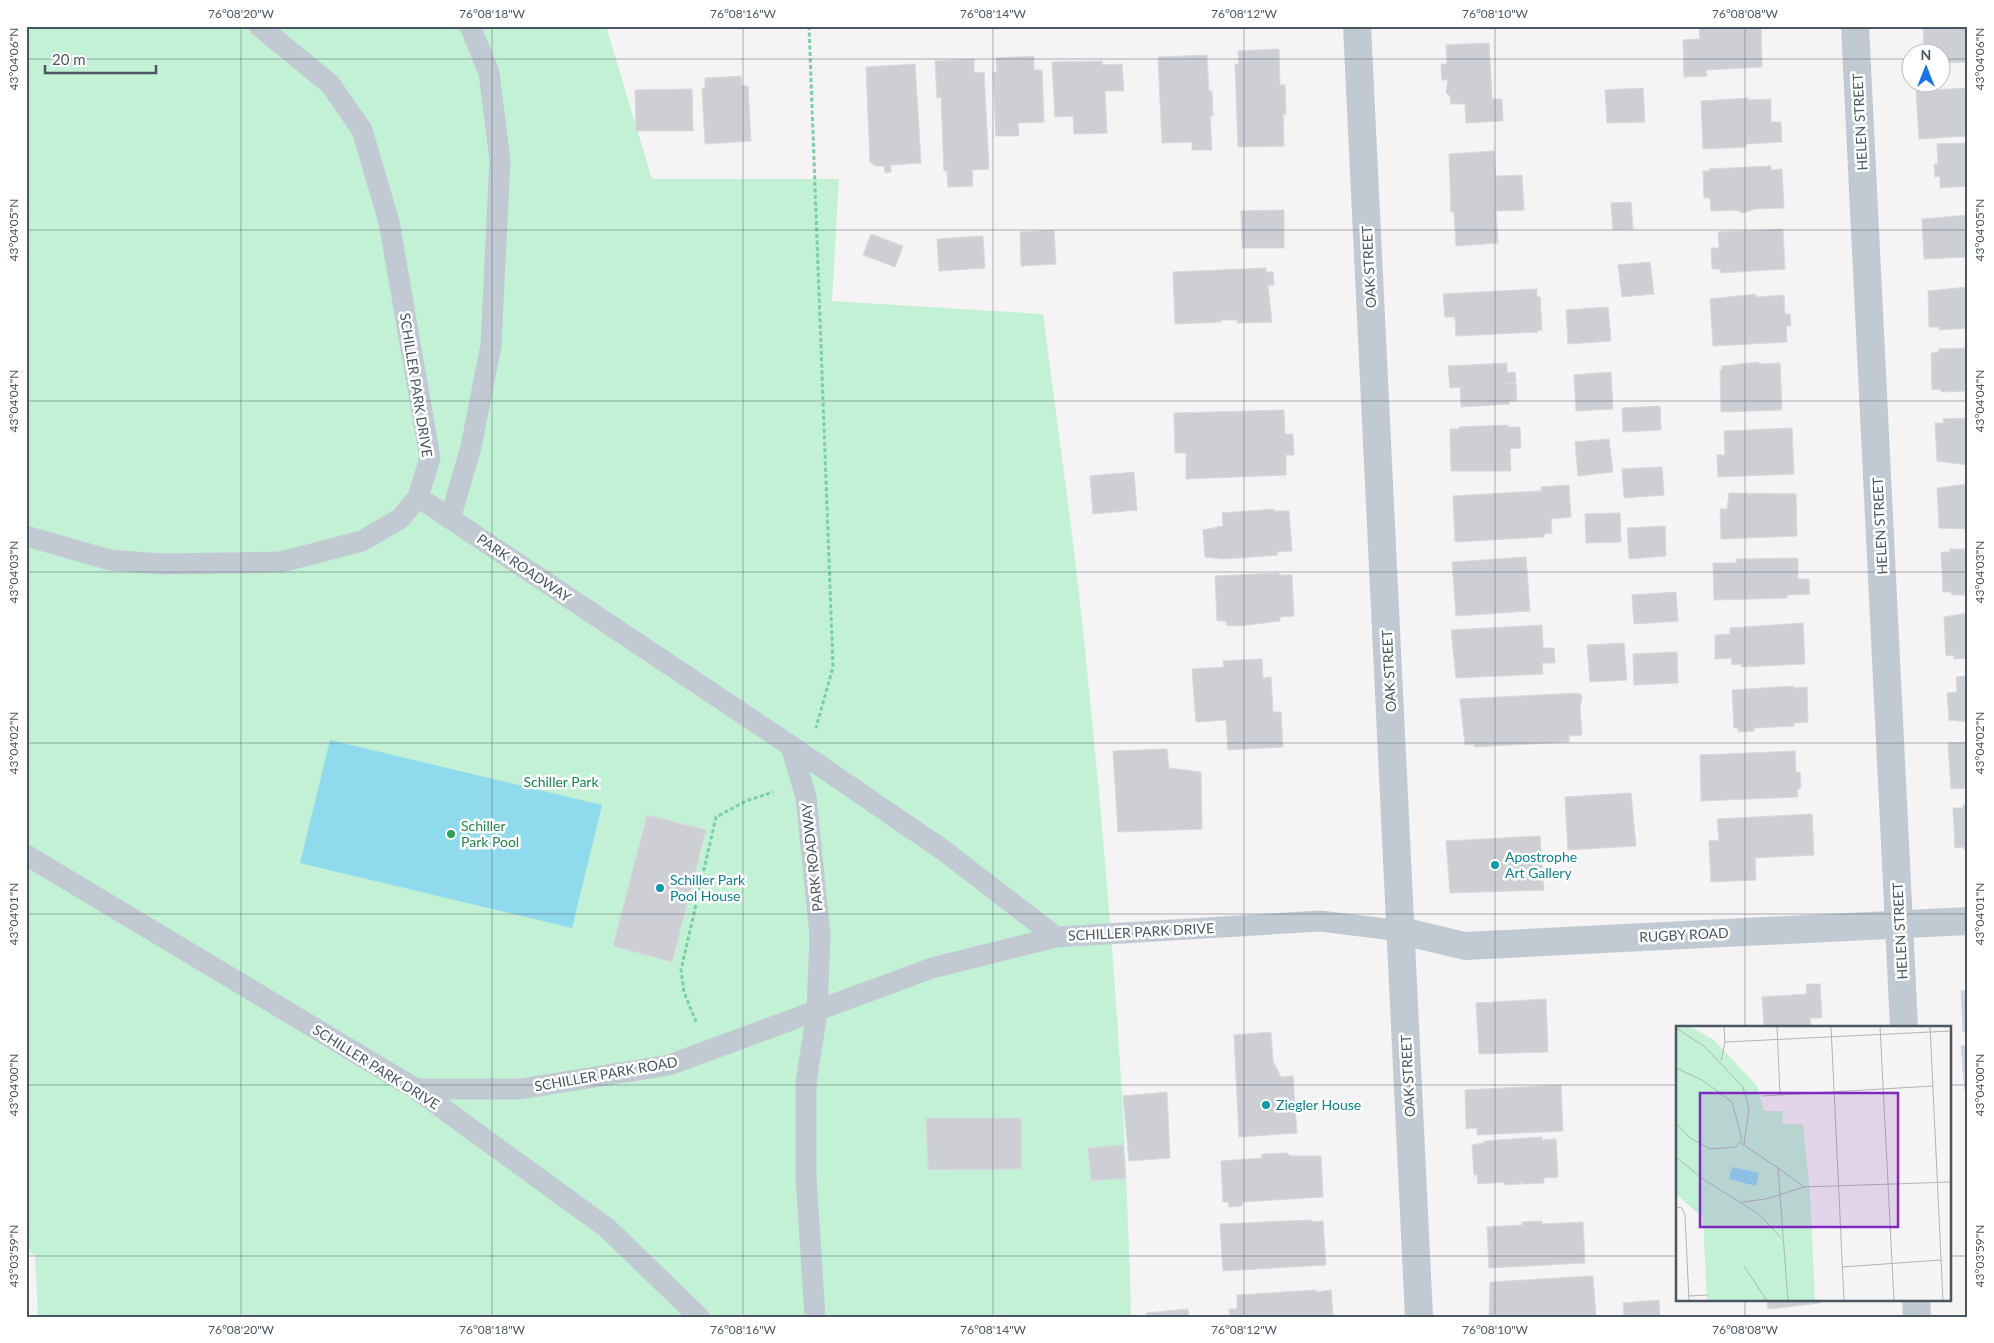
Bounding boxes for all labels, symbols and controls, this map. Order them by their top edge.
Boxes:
text: 76°08'20"W [208,6,275,21]
text: 76°08'18"W [459,6,526,21]
text: 76°08'16"W [710,6,777,21]
text: 76°08'14"W [960,6,1027,21]
text: 76°08'12"W [1211,6,1278,21]
text: 76°08'10"W [1462,6,1529,21]
text: 76°08'08"W [1712,6,1779,21]
text: 43°04'06"N [6,28,21,90]
text: 43°04'06"N [1972,28,1987,90]
scale bar [45,42,156,74]
north arrow [1902,42,1952,92]
text: N [1921,46,1931,63]
text: 20 m [52,50,86,68]
street label: HELEN STREET [1848,72,1871,171]
text: 43°04'05"N [6,199,21,261]
text: 43°04'05"N [1972,199,1987,261]
street label: OAK STREET [1358,225,1379,309]
street label: SCHILLER PARK DRIVE [397,311,436,458]
text: 43°04'04"N [6,370,21,432]
text: 43°04'04"N [1972,370,1987,432]
street label: HELEN STREET [1868,476,1891,575]
street label: PARK ROADWAY [474,530,575,605]
text: 43°04'03"N [6,541,21,603]
text: 43°04'03"N [1972,541,1987,603]
street label: OAK STREET [1378,629,1399,713]
text: 43°04'02"N [6,712,21,774]
text: 43°04'02"N [1972,712,1987,774]
park label: Schiller Park [523,773,599,790]
street label: PARK ROADWAY [797,801,826,912]
place label: Schiller Park Pool [461,817,519,850]
marker: Schiller Park Pool [445,828,457,840]
place label: Apostrophe Art Gallery [1505,848,1577,881]
marker: Apostrophe Art Gallery [1489,859,1501,871]
place label: Schiller Park Pool House [670,871,746,904]
street label: HELEN STREET [1888,881,1911,980]
marker: Schiller Park Pool House [654,882,666,894]
text: 43°04'01"N [6,883,21,945]
text: 43°04'01"N [1972,883,1987,945]
street label: SCHILLER PARK DRIVE [1068,919,1214,944]
street label: RUGBY ROAD [1639,924,1729,945]
street label: SCHILLER PARK DRIVE [310,1021,443,1112]
inset map [1676,1026,1952,1300]
street label: OAK STREET [1397,1034,1418,1118]
street label: SCHILLER PARK ROAD [533,1053,679,1094]
text: 43°04'00"N [6,1054,21,1116]
text: 43°04'00"N [1972,1054,1987,1116]
place label: Ziegler House [1276,1096,1361,1113]
marker: Ziegler House [1260,1099,1272,1111]
text: 43°03'59"N [6,1225,21,1287]
text: 43°03'59"N [1972,1225,1987,1287]
text: 76°08'20"W [208,1322,275,1337]
text: 76°08'18"W [459,1322,526,1337]
text: 76°08'16"W [710,1322,777,1337]
text: 76°08'14"W [960,1322,1027,1337]
text: 76°08'12"W [1211,1322,1278,1337]
text: 76°08'10"W [1462,1322,1529,1337]
text: 76°08'08"W [1712,1322,1779,1337]

